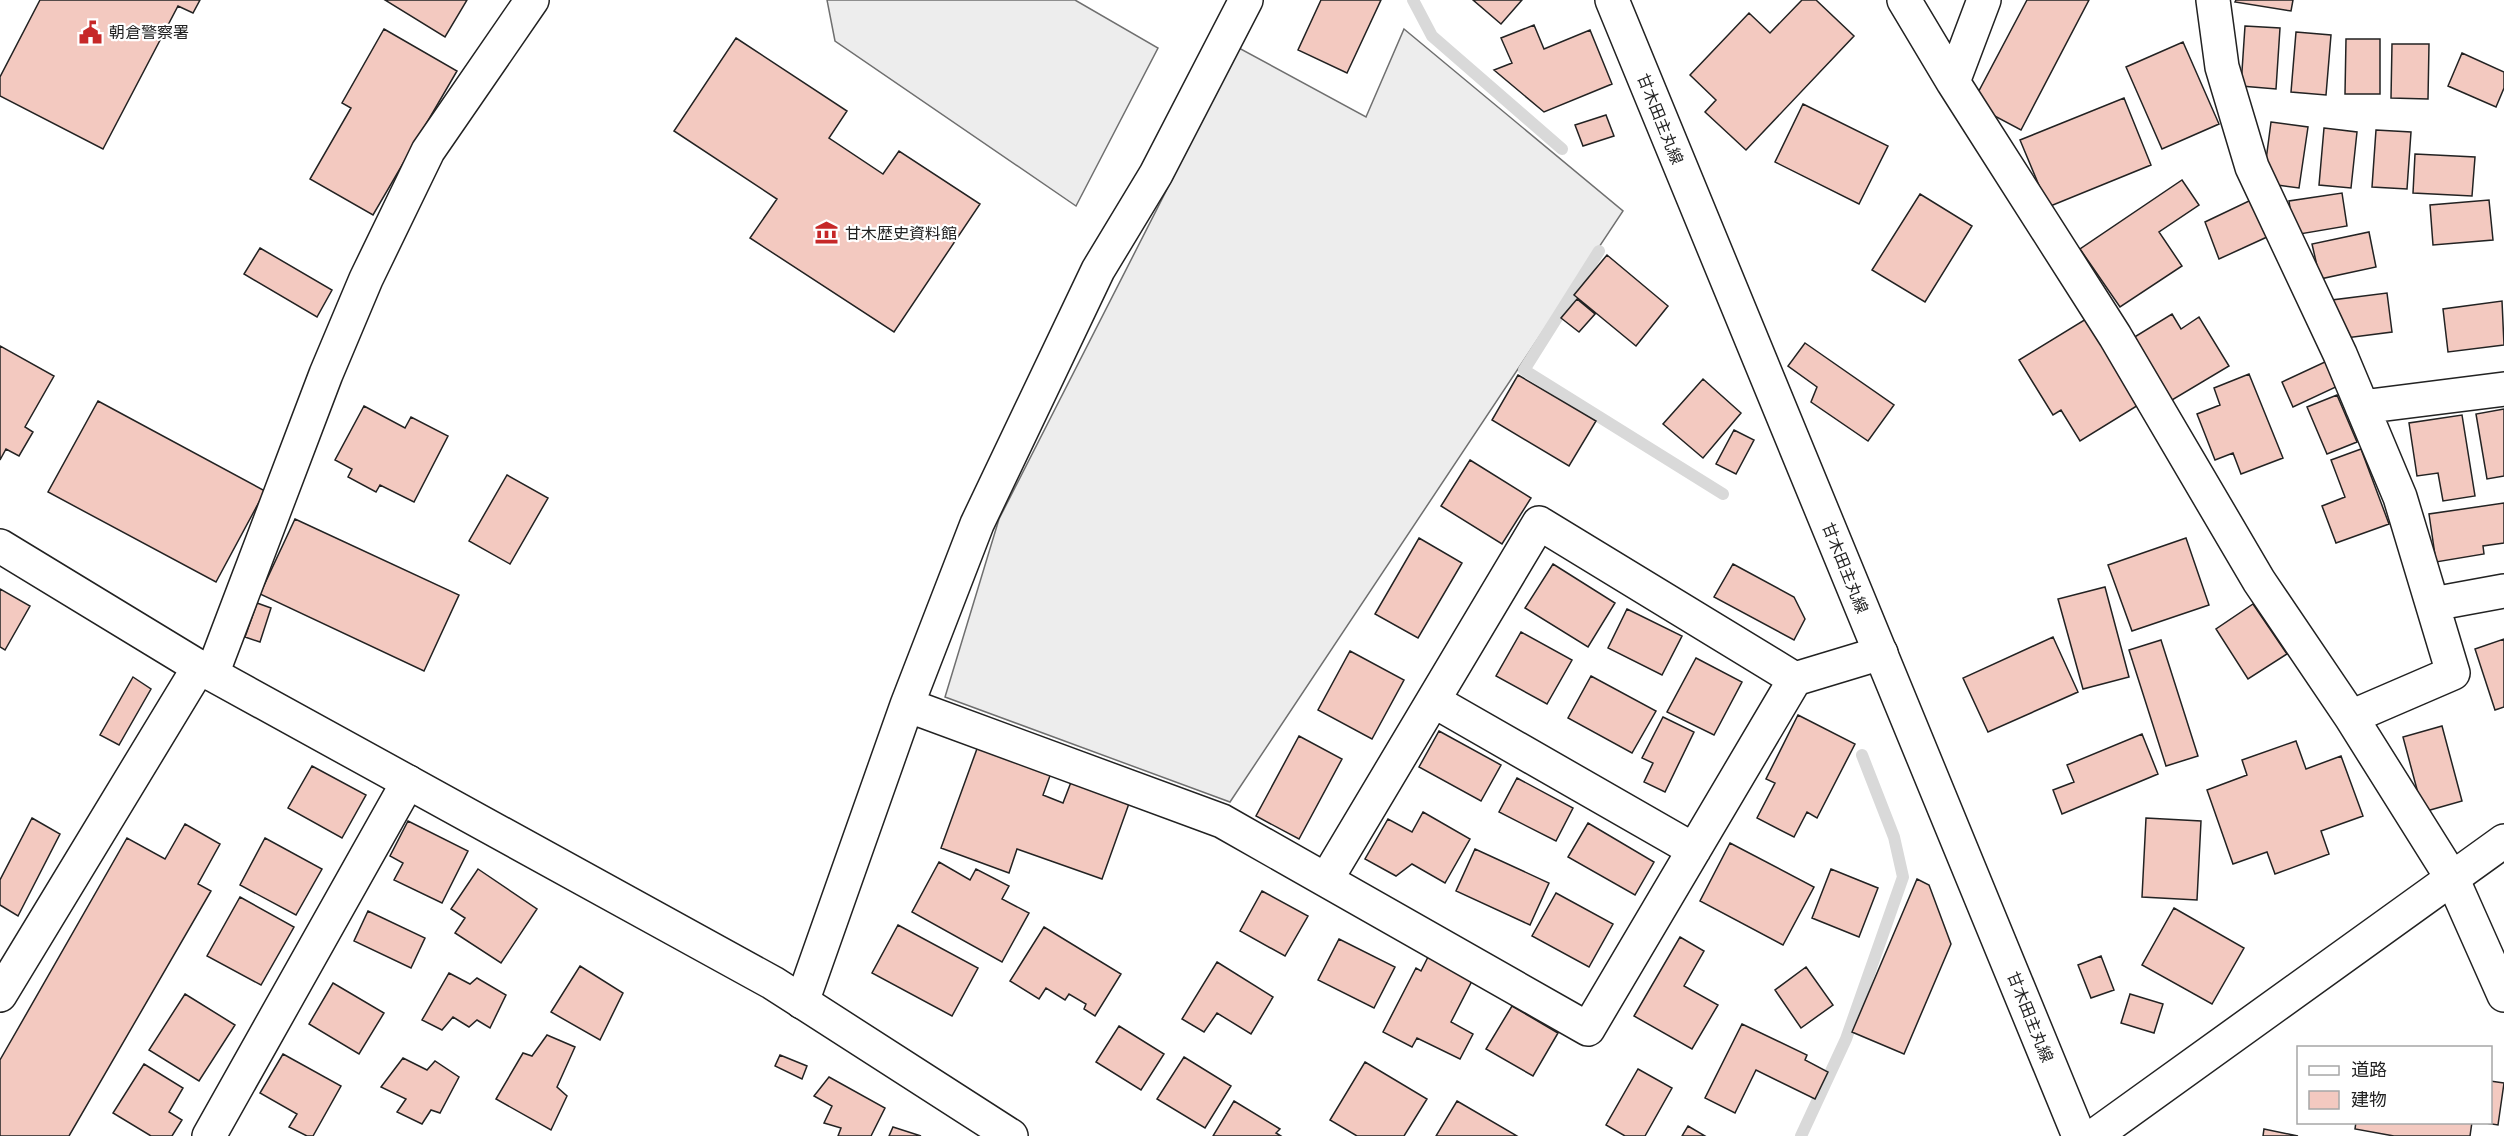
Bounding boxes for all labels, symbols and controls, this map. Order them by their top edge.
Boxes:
public building icon: 朝倉警察署 [78,19,104,45]
place label: 朝倉警察署 [109,21,189,44]
street label: 甘木田主丸線 [1631,70,1689,168]
museum icon: 甘木歴史資料館 [814,220,840,246]
place label: 甘木歴史資料館 [845,222,957,245]
street label: 甘木田主丸線 [1816,519,1874,617]
street label: 甘木田主丸線 [2001,968,2059,1066]
legend [2297,1046,2492,1124]
text: 道路 [2351,1057,2387,1082]
text: 建物 [2351,1087,2387,1112]

